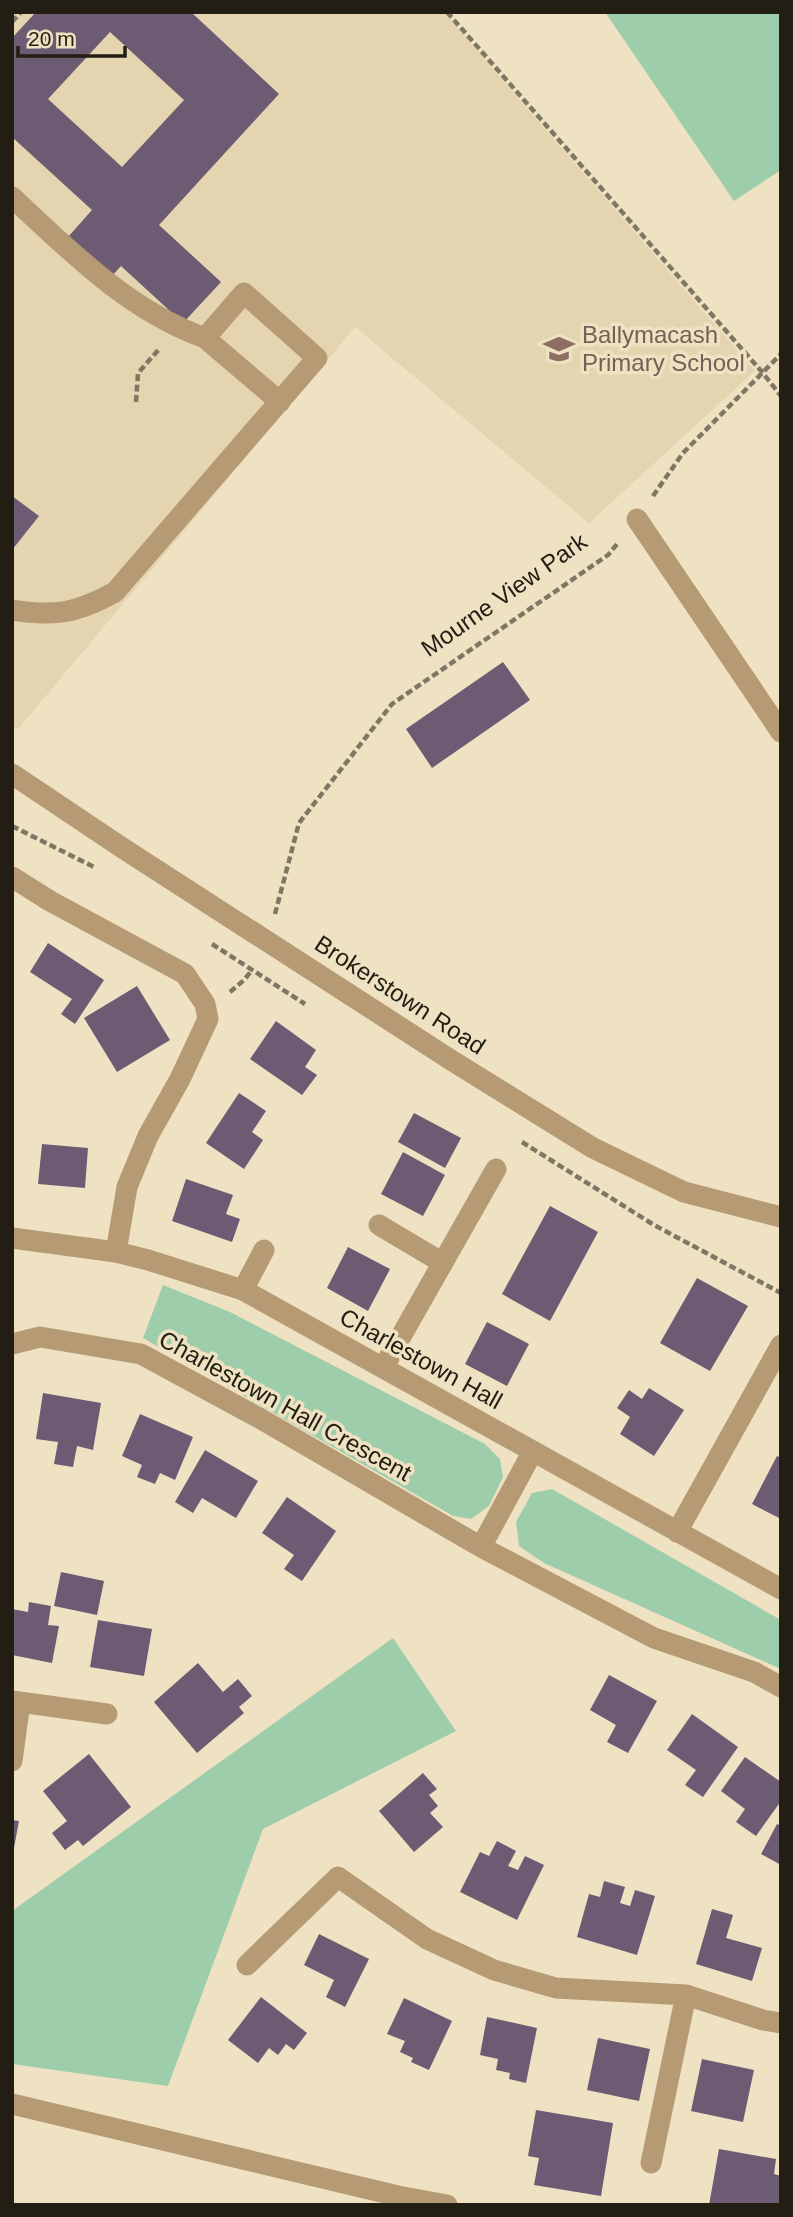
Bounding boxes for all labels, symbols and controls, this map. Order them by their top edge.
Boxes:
scale bar [18,14,124,58]
text: 20 m [28,27,75,50]
place label: Ballymacash Primary School [582,321,745,376]
school or university icon: Ballymacash Primary School [542,332,576,366]
street label: Mourne View Park [416,527,592,662]
street label: Brokerstown Road [310,929,490,1060]
street label: Charlestown Hall [335,1303,507,1414]
street label: Charlestown Hall Crescent [154,1325,416,1486]

